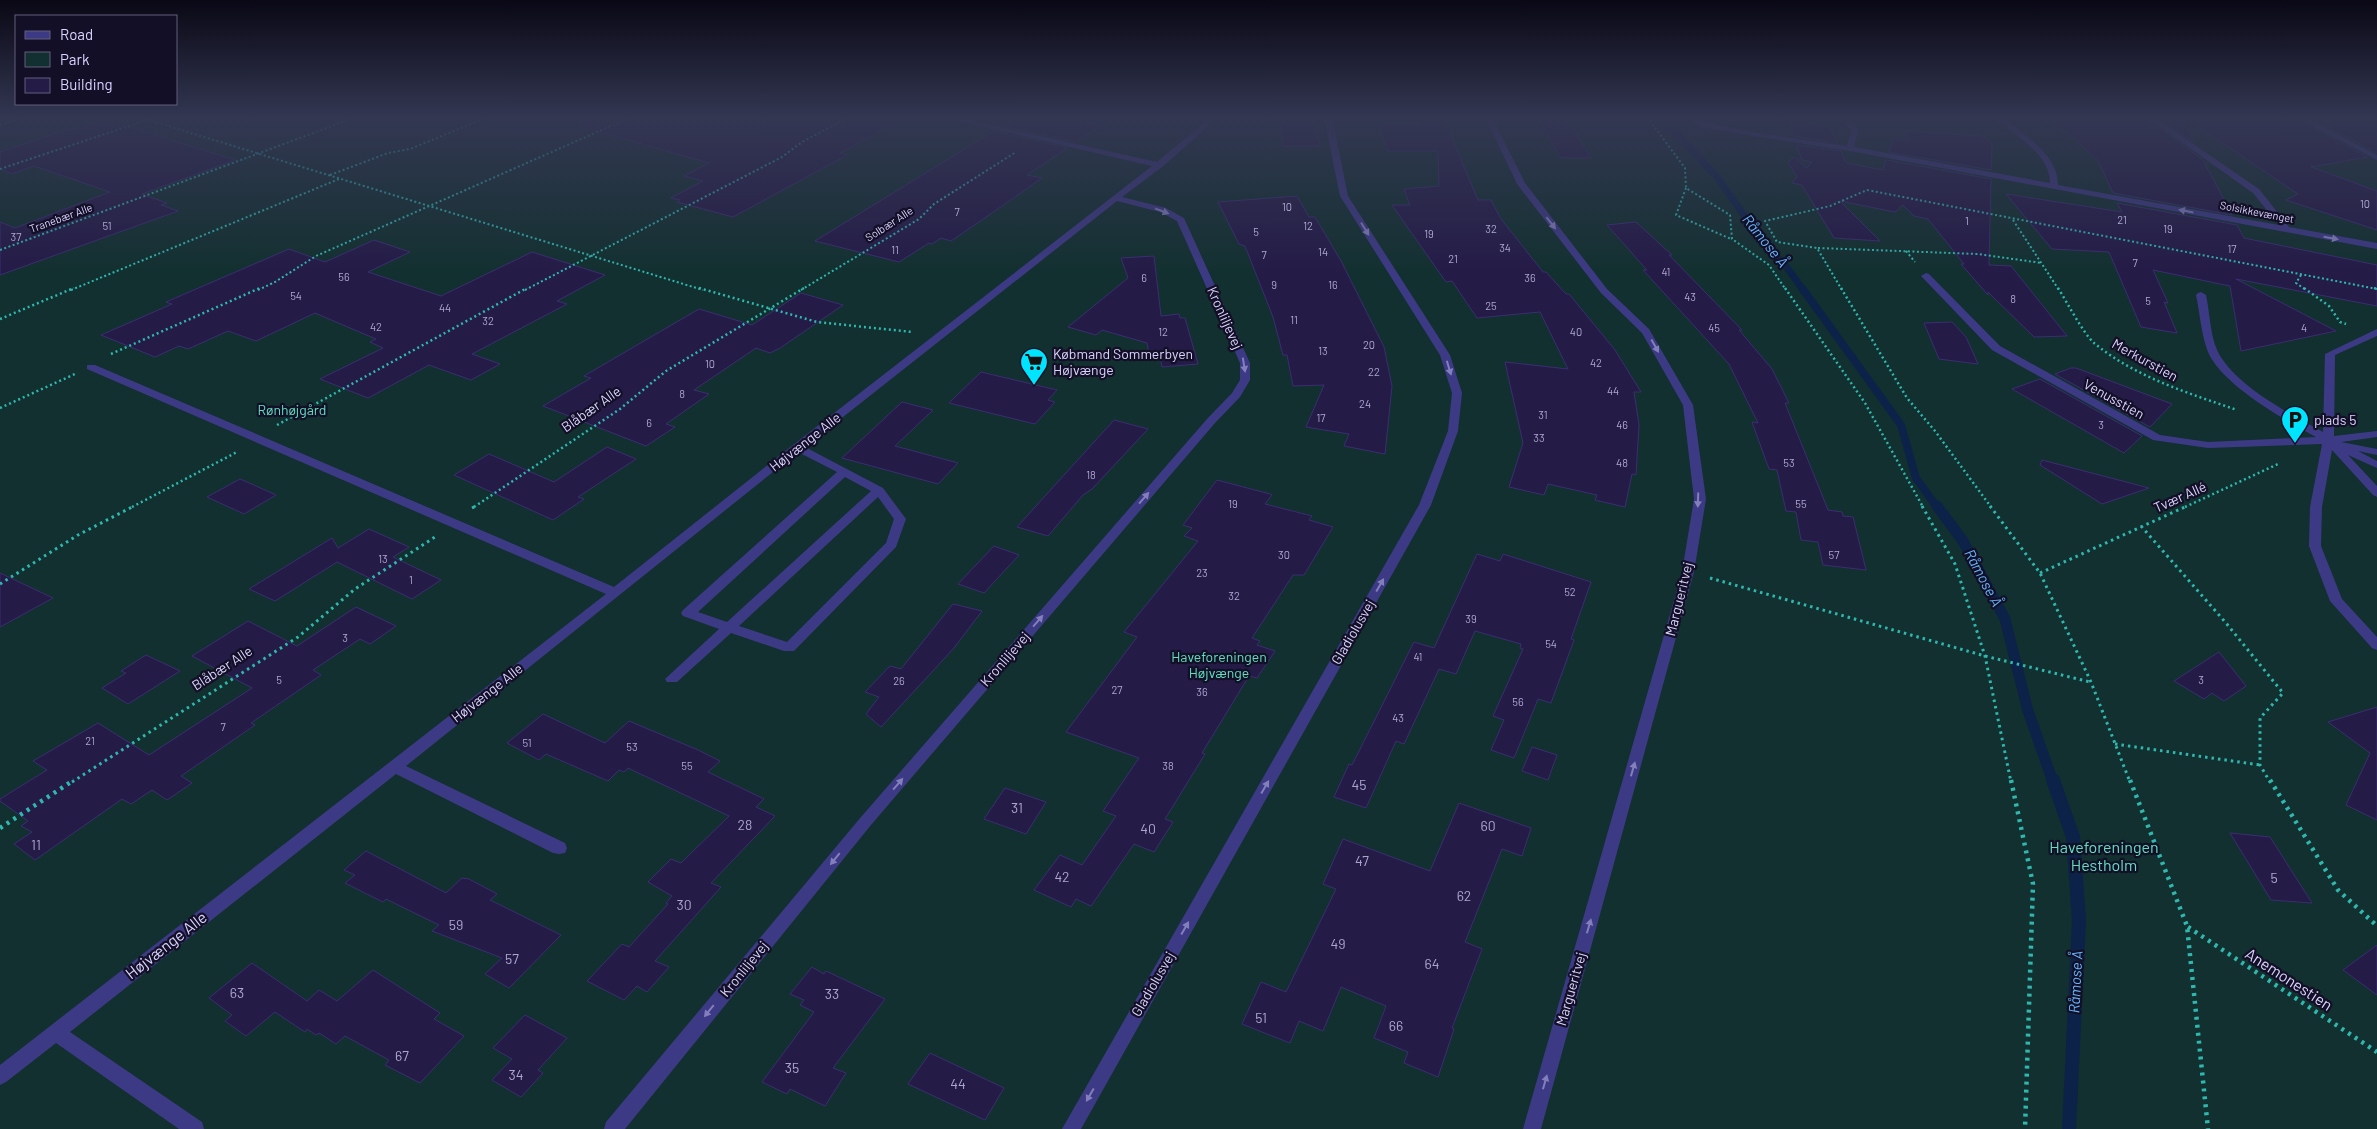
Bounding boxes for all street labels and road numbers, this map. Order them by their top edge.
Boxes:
street label: Solsikkevænget [2219,198,2295,225]
street label: Tranebær Alle [28,200,94,235]
street label: Solbær Alle [863,203,915,244]
street label: Kronliljevej [1204,284,1247,352]
street label: Merkurstien [2109,335,2181,385]
street label: Venusstien [2081,375,2148,422]
street label: Blåbær Alle [558,382,624,435]
street label: Højvænge Alle [766,408,844,475]
street label: Tvær Allé [2151,477,2209,516]
street label: Margueritvej [1661,560,1696,638]
street label: Gladiolusvej [1327,596,1378,667]
street label: Kronliljevej [976,628,1033,689]
street label: Blåbær Alle [188,642,255,693]
street label: Højvænge Alle [448,659,526,726]
street label: Højvænge Alle [121,907,210,982]
street label: Kronliljevej [716,937,771,1000]
street label: Anemonestien [2242,943,2336,1014]
street label: Gladiolusvej [1127,948,1178,1019]
street label: Margueritvej [1552,950,1589,1028]

